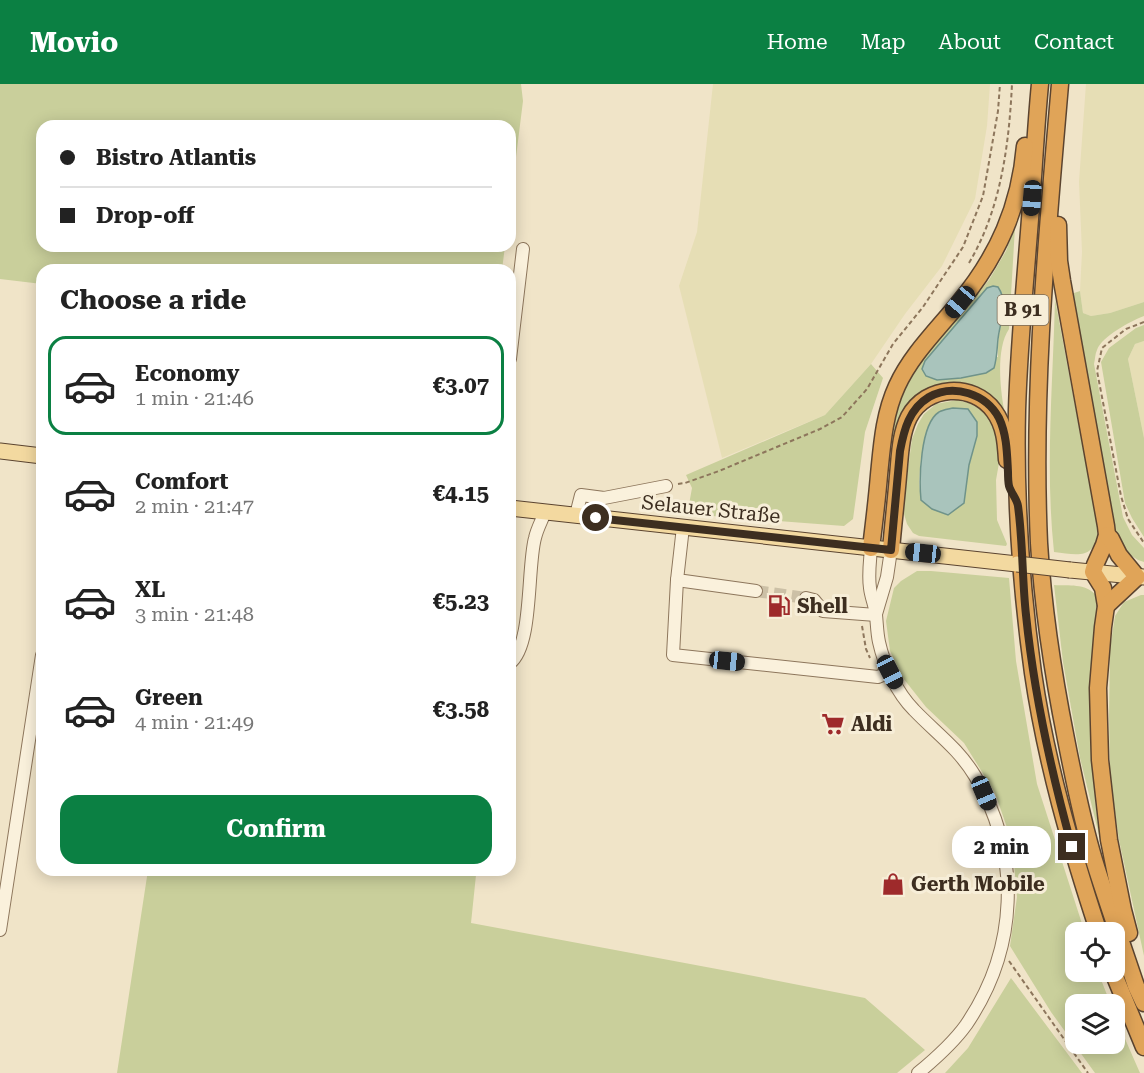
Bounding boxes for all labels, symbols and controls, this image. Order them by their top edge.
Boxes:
text: Movio [30,26,118,59]
text: Home [767,30,828,54]
text: Map [861,30,906,54]
text: About [939,30,1001,54]
text: Contact [1034,30,1114,54]
text: Bistro Atlantis [96,145,256,170]
car [1022,179,1042,217]
text: Drop-off [96,203,194,228]
car [942,282,978,322]
text: Choose a ride [60,284,246,316]
road number: B 91 [998,295,1048,325]
icon: car [63,359,117,413]
text: Economy [135,361,239,386]
text: €3.07 [433,373,489,398]
text: 1 min · 21:46 [135,386,254,410]
icon: car [63,467,117,521]
text: Comfort [135,469,228,494]
text: €4.15 [433,481,489,506]
street label: Selauer Straße [640,490,782,528]
text: 2 min · 21:47 [135,494,254,518]
route start [582,504,609,531]
car [904,542,942,564]
icon: car [63,575,117,629]
text: XL [135,577,165,602]
text: €5.23 [433,589,489,614]
fuel station icon: Shell [766,593,792,619]
place label: Shell [797,594,848,618]
text: 3 min · 21:48 [135,602,254,626]
car [708,650,746,672]
car [874,652,906,692]
icon: car [63,683,117,737]
text: Green [135,685,203,710]
text: €3.58 [433,697,489,722]
text: 4 min · 21:49 [135,710,254,734]
supermarket icon: Aldi [820,711,846,737]
place label: Aldi [851,712,892,736]
car [969,773,999,813]
button: Confirm [60,795,492,864]
callout: 2 min [952,826,1051,868]
route end [1058,833,1085,860]
text: 2 min [974,835,1029,859]
shop icon: Gerth Mobile [880,871,906,897]
place label: Gerth Mobile [911,872,1045,896]
map controls [1065,922,1125,1054]
button: locate [1065,922,1125,982]
button: layers [1065,994,1125,1054]

